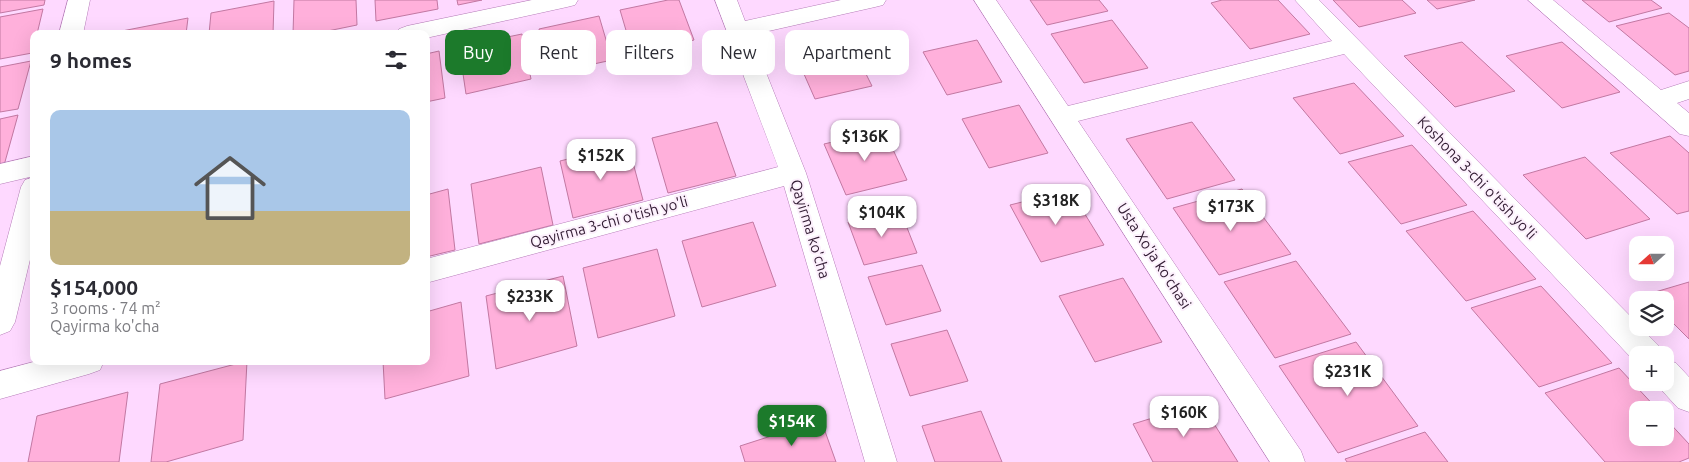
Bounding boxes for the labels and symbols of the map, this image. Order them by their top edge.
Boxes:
street label: Koshona 3-chi o'tish yo'li [1414,113,1540,242]
pin: $136K [830,120,900,162]
pin: $152K [566,138,636,181]
street label: Qayirma ko'cha [787,177,834,280]
pin: $318K [1021,184,1091,226]
pin: $173K [1196,190,1266,232]
street label: Qayirma 3-chi o'tish yo'li [528,192,690,251]
pin: $104K [847,196,917,238]
street label: Usta Xo'ja ko'chasi [1114,200,1195,312]
north arrow [1629,236,1674,281]
pin: $233K [495,280,565,322]
pin: $231K [1313,354,1383,397]
pin: $160K [1149,396,1219,438]
pin: $154K [757,404,827,447]

